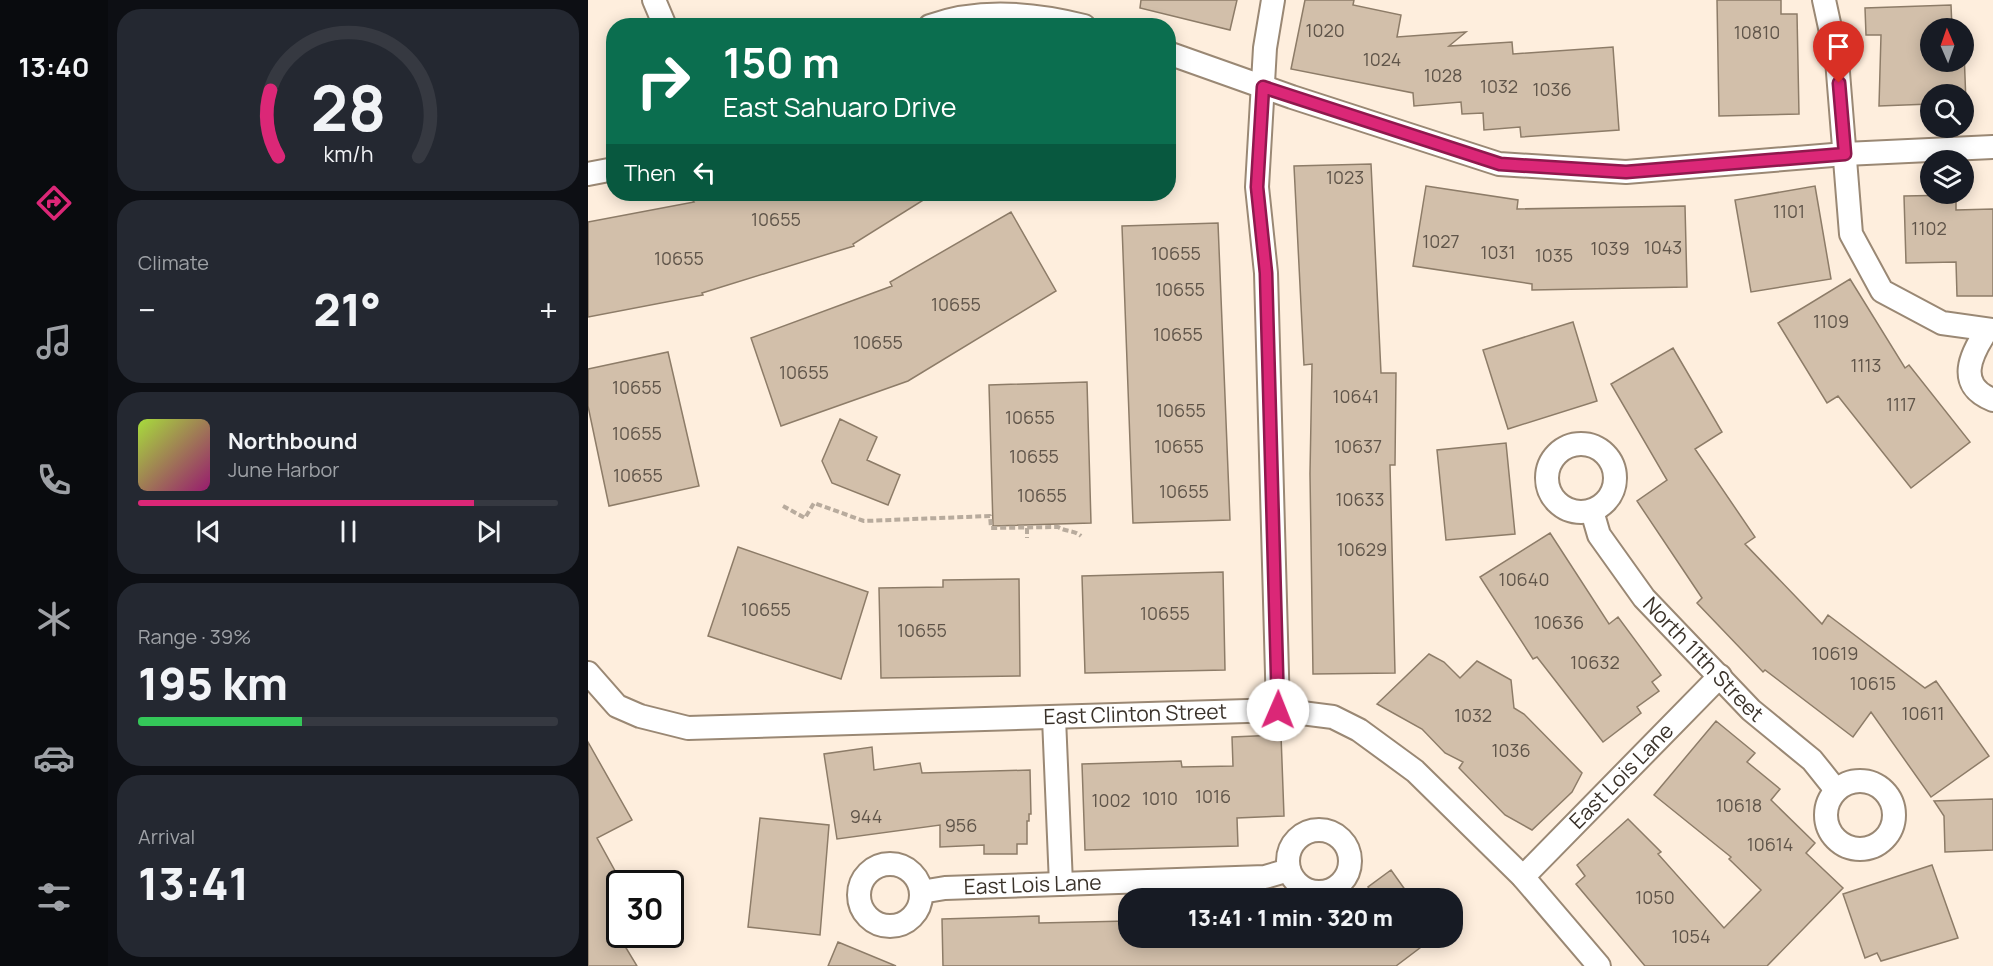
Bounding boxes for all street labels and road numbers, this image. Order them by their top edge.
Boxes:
street label: North 11th Street [1638,591,1770,728]
street label: East Clinton Street [1043,697,1227,730]
street label: East Lois Lane [1563,717,1679,835]
street label: East Lois Lane [963,868,1102,900]

